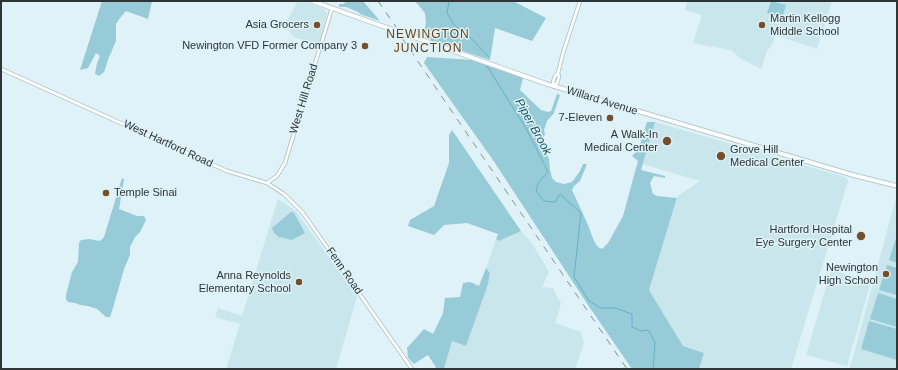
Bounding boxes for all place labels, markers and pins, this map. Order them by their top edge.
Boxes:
place label: Martin Kellogg Middle School [770,12,840,38]
place label: Asia Grocers [245,18,309,32]
marker: Asia Grocers [312,20,322,30]
marker: Martin Kellogg Middle School [757,20,767,30]
place label: Newington VFD Former Company 3 [182,39,357,53]
marker: Newington VFD Former Company 3 [360,41,370,51]
place label: 7-Eleven [559,111,602,125]
marker: 7-Eleven [605,113,615,123]
place label: A Walk-In Medical Center [584,128,658,154]
marker: A Walk-In Medical Center [661,135,673,147]
place label: Grove Hill Medical Center [730,143,804,169]
marker: Grove Hill Medical Center [715,150,727,162]
place label: Temple Sinai [114,186,177,200]
marker: Temple Sinai [101,188,111,198]
place label: Hartford Hospital Eye Surgery Center [755,223,852,249]
marker: Hartford Hospital Eye Surgery Center [855,230,867,242]
place label: Newington High School [819,261,878,287]
place label: Anna Reynolds Elementary School [199,269,291,295]
marker: Newington High School [881,269,891,279]
marker: Anna Reynolds Elementary School [294,277,304,287]

